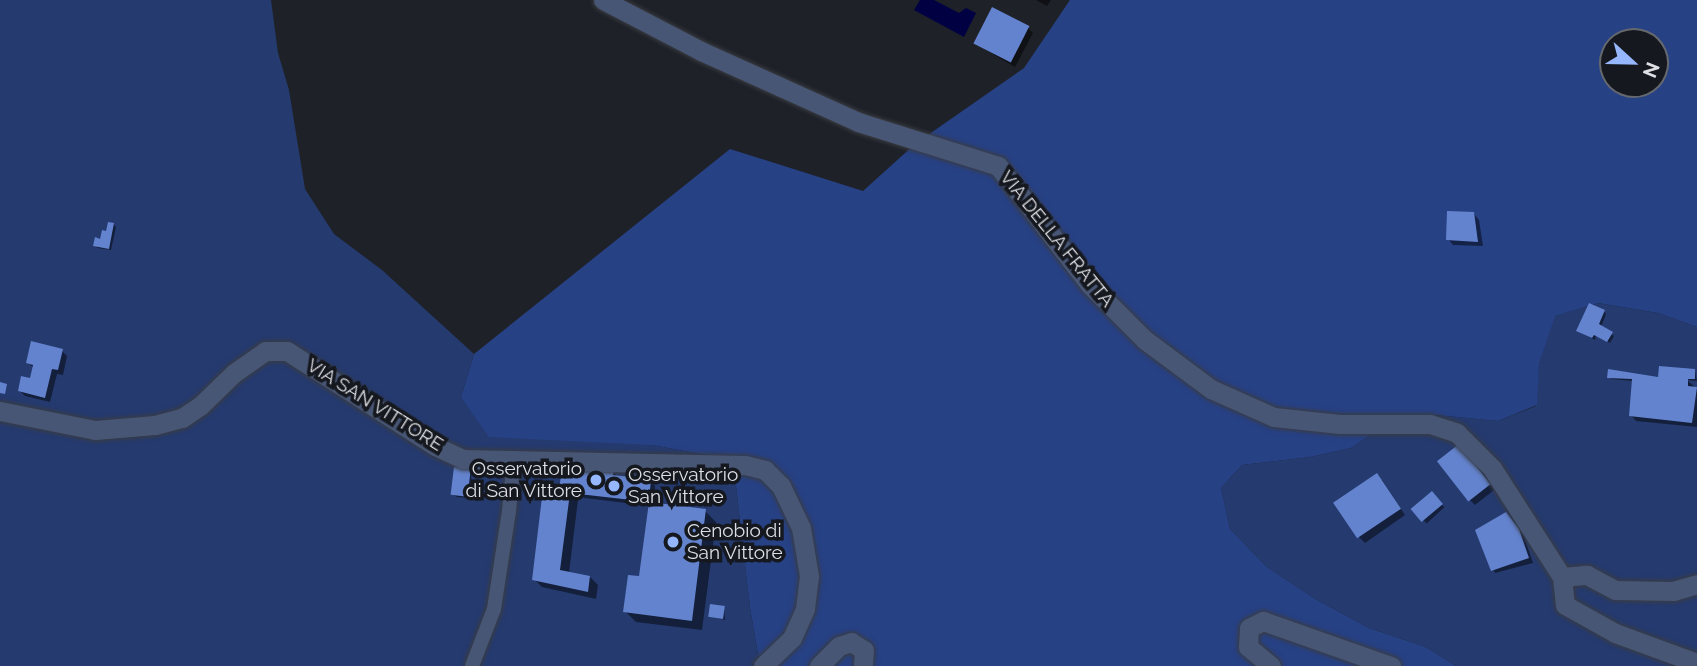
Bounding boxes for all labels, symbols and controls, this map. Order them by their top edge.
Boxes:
north arrow [1599,28,1669,98]
text: N [1639,59,1665,81]
street label: VIA DELLA FRATTA [995,166,1119,312]
street label: VIA SAN VITTORE [302,354,448,456]
place label: Osservatorio di San Vittore [465,458,582,502]
place label: Osservatorio San Vittore [628,464,738,508]
marker: Osservatorio di San Vittore [588,472,604,488]
marker: Osservatorio San Vittore [606,478,622,494]
place label: Cenobio di San Vittore [687,520,783,564]
marker: Cenobio di San Vittore [665,534,681,550]

